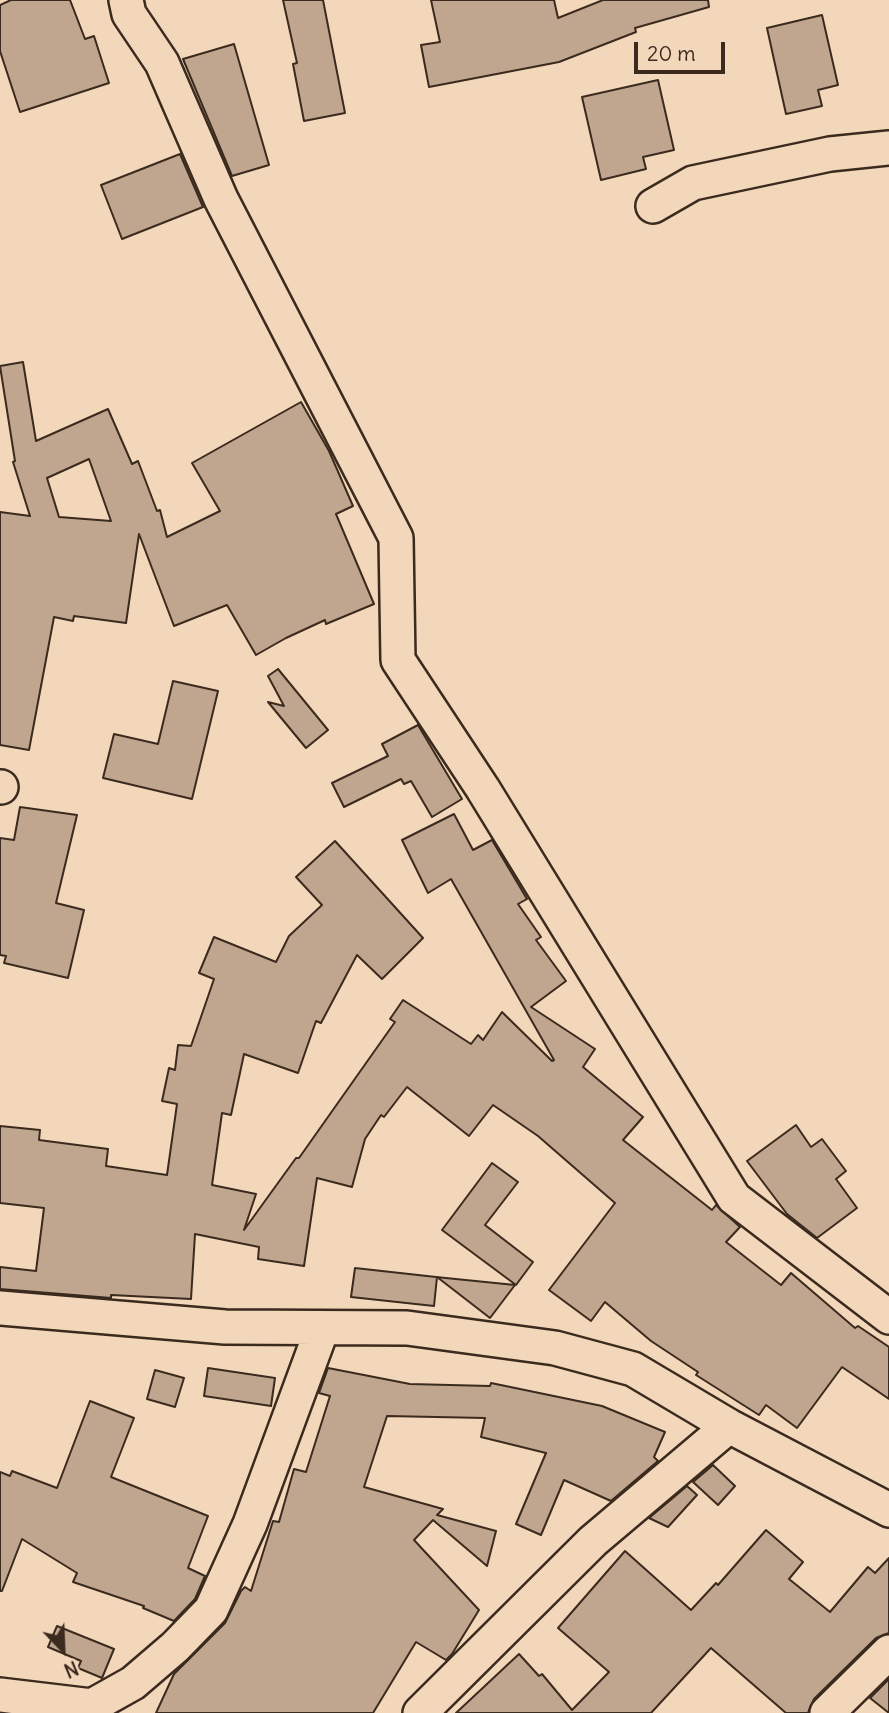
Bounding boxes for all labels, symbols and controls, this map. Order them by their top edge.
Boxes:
scale bar [637,28,728,72]
text: 20 m [647,40,696,67]
north arrow [28,1615,98,1685]
text: N [60,1656,82,1683]

